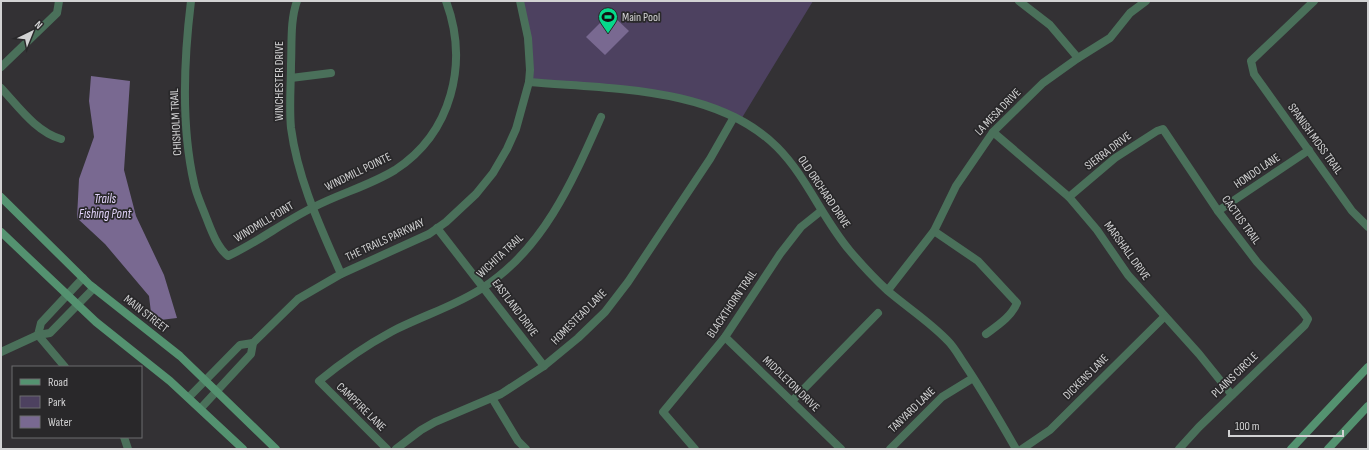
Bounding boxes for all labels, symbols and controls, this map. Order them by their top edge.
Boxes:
sports icon: Main Pool [597,6,619,34]
place label: Main Pool [622,10,660,25]
north arrow [12,12,52,52]
text: N [32,18,45,32]
street label: WINCHESTER DRIVE [272,41,287,121]
street label: LA MESA DRIVE [972,85,1024,139]
street label: CHISHOLM TRAIL [167,87,185,156]
street label: SPANISH MOSS TRAIL [1284,101,1346,178]
street label: SIERRA DRIVE [1082,129,1134,173]
street label: WINDMILL POINTE [322,149,394,195]
street label: HONDO LANE [1231,150,1283,192]
street label: OLD ORCHARD DRIVE [794,153,854,231]
water label: Trails Fishing Pont [79,191,132,222]
street label: CACTUS TRAIL [1218,193,1264,248]
street label: WINDMILL POINT [231,198,297,246]
street label: THE TRAILS PARKWAY [343,215,427,265]
street label: MARSHALL DRIVE [1101,219,1153,283]
street label: WICHITA TRAIL [474,230,527,281]
street label: BLACKTHORN TRAIL [704,267,761,341]
street label: EASTLAND DRIVE [489,276,541,340]
street label: HOMESTEAD LANE [548,286,610,348]
street label: MAIN STREET [121,292,172,336]
street label: PLAINS CIRCLE [1208,349,1262,401]
street label: DICKENS LANE [1060,351,1112,403]
street label: MIDDLETON DRIVE [759,353,823,415]
legend [12,366,142,438]
text: Road [48,375,68,390]
street label: CAMPFIRE LANE [333,380,389,434]
street label: TANYARD LANE [885,384,939,436]
text: Park [48,395,66,410]
scale bar [1229,412,1343,438]
text: Water [48,415,72,430]
text: 100 m [1235,419,1260,434]

